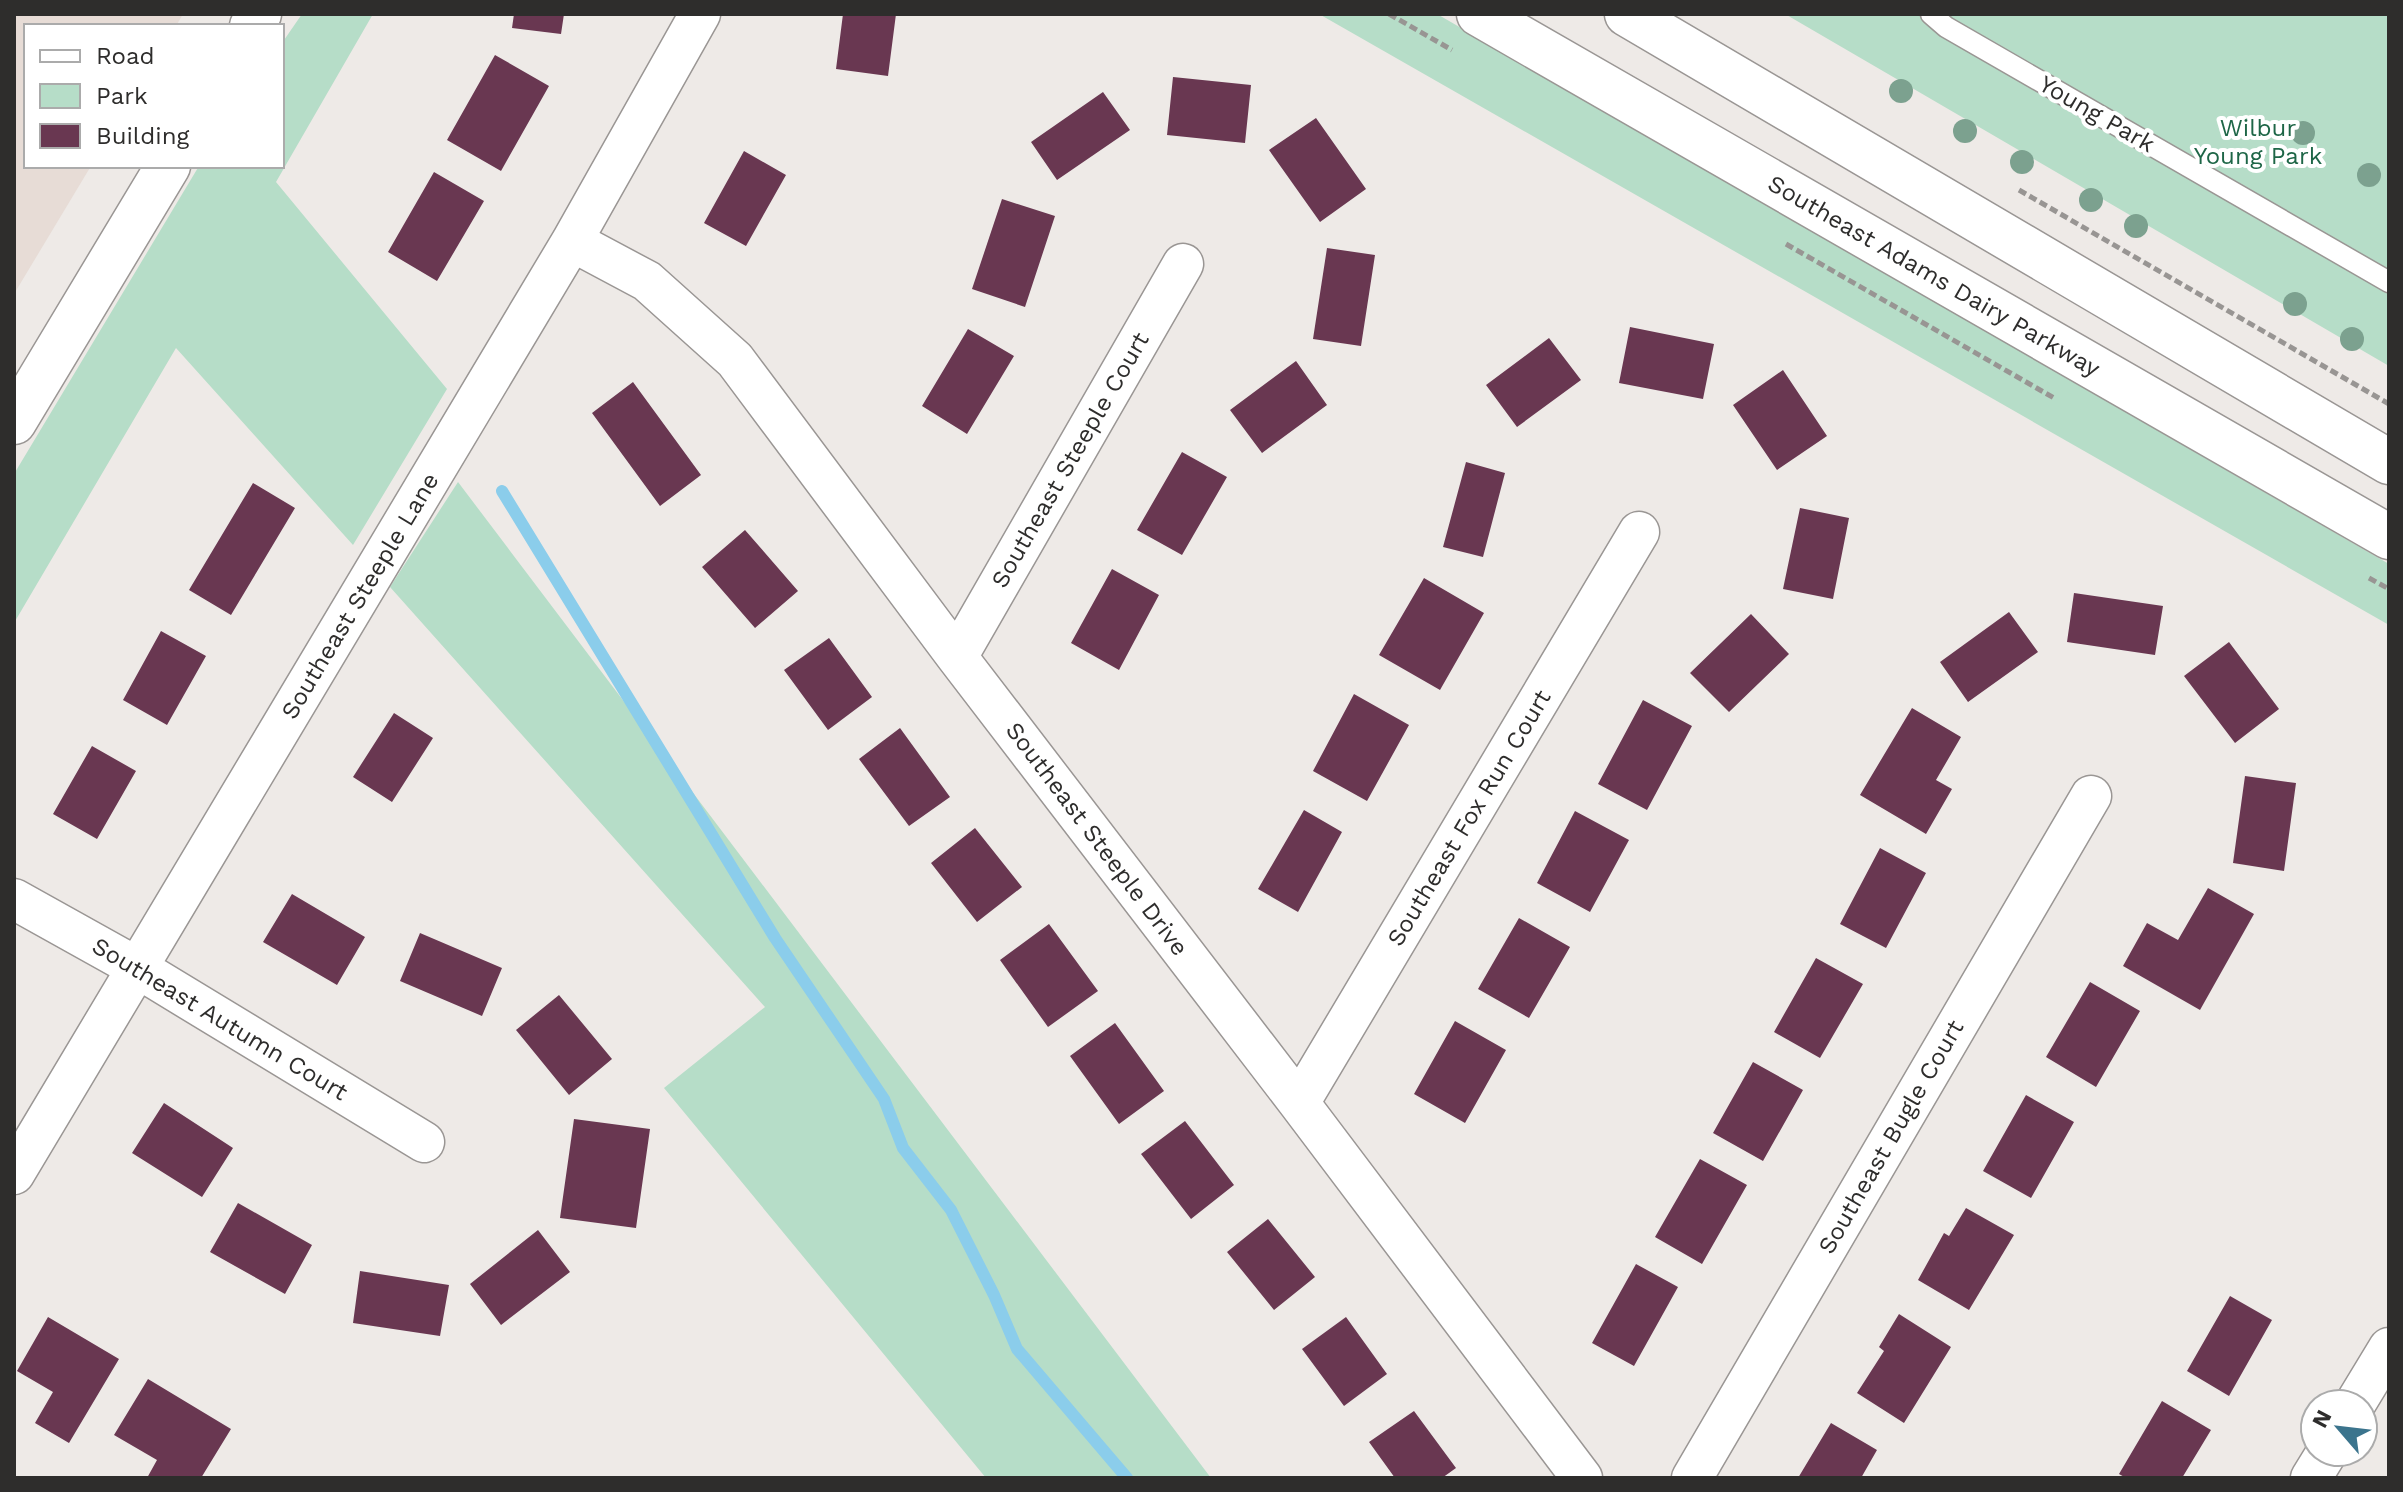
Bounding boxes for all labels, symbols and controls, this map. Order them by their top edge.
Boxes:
legend [24,24,284,168]
text: Road [96,42,155,70]
street label: Young Park [2034,70,2160,158]
text: Park [96,82,148,110]
park label: Wilbur Young Park [2194,114,2323,170]
text: Building [96,122,189,150]
street label: Southeast Adams Dairy Parkway [1763,169,2105,383]
street label: Southeast Steeple Court [985,327,1155,593]
street label: Southeast Steeple Lane [275,468,445,724]
street label: Southeast Fox Run Court [1381,685,1557,951]
street label: Southeast Steeple Drive [1000,717,1194,961]
street label: Southeast Autumn Court [87,932,353,1106]
street label: Southeast Bugle Court [1813,1015,1969,1259]
north arrow [2299,1388,2379,1468]
text: N [2307,1406,2337,1432]

